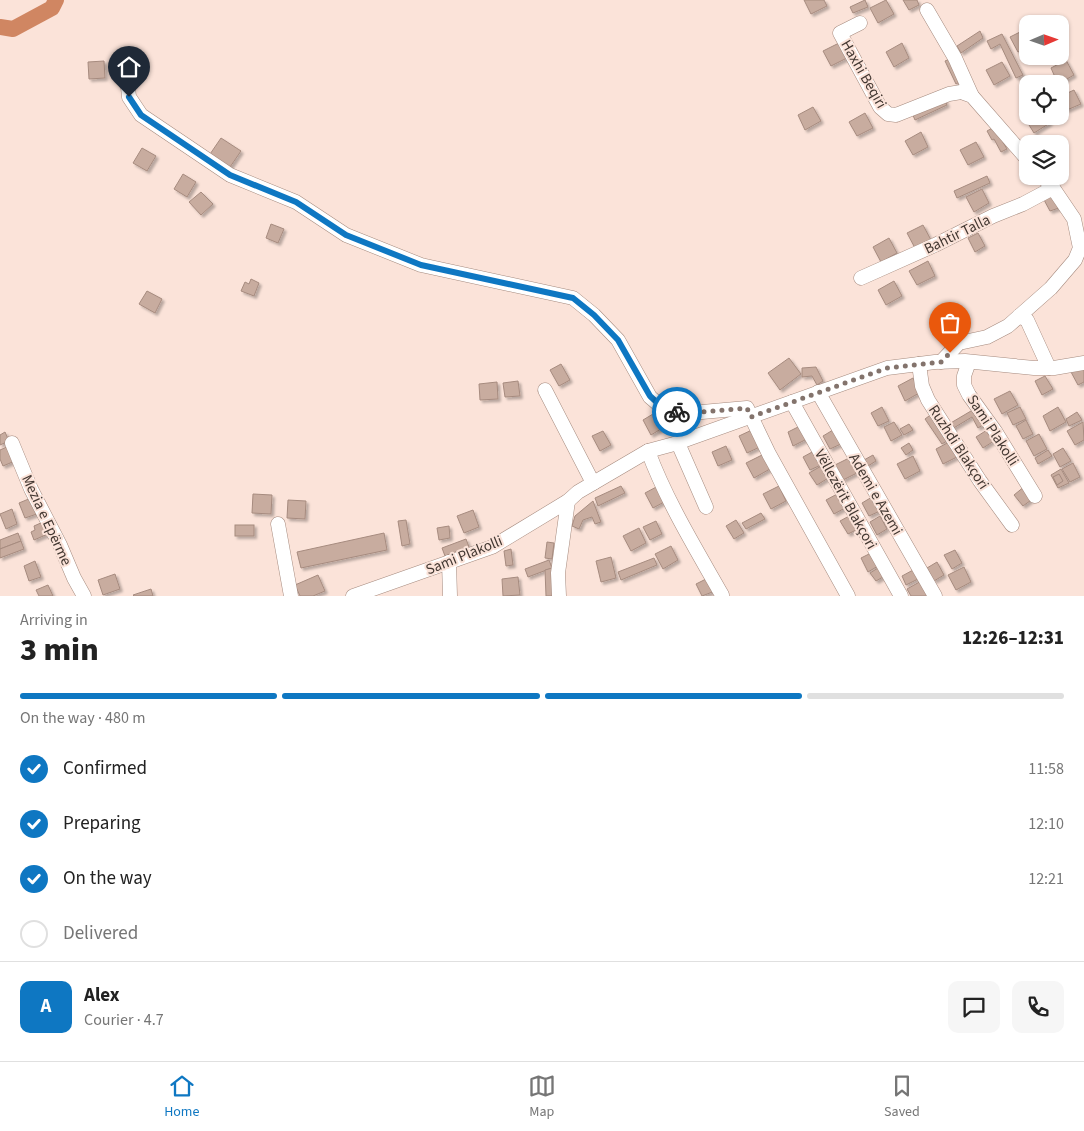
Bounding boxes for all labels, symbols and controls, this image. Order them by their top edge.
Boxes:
north arrow [1019,15,1069,65]
map controls [1019,15,1069,185]
street label: Haxhi Beqiri [835,36,892,112]
pin [108,46,150,97]
icon: home [115,53,143,81]
button: locate [1019,75,1069,125]
button: layers [1019,135,1069,185]
street label: Bahtir Talla [921,209,994,260]
pin [929,302,971,353]
icon: bag [936,309,964,337]
courier [652,387,702,437]
street label: Sami Plakolli [962,391,1023,470]
icon: bike [663,398,691,426]
street label: Ruzhdi Blakçori [923,401,994,494]
street label: Vëllezërit Blakçori [809,445,882,553]
street label: Ademi e Azemi [844,449,908,539]
street label: Mezia e Epërme [16,471,77,569]
street label: Sami Plakolli [423,531,506,580]
text: Arriving in [20,609,88,631]
text: 12:26–12:31 [962,625,1064,652]
text: 3 min [20,627,99,673]
text: On the way · 480 m [20,707,145,729]
icon: check [20,755,48,783]
text: Confirmed [63,755,147,782]
text: 11:58 [1028,758,1064,780]
icon: check [20,810,48,838]
text: Preparing [63,810,141,837]
text: 12:10 [1028,813,1064,835]
icon: check [20,865,48,893]
text: On the way [63,865,152,892]
text: 12:21 [1028,868,1064,890]
text: Delivered [63,920,138,947]
button: chat [948,981,1000,1033]
button: phone [1012,981,1064,1033]
text: Alex [84,982,120,1009]
text: A [41,993,51,1020]
text: Courier · 4.7 [84,1009,164,1031]
tab: Home [164,1072,199,1122]
tab: Map [528,1072,556,1122]
tab: Saved [884,1072,920,1122]

